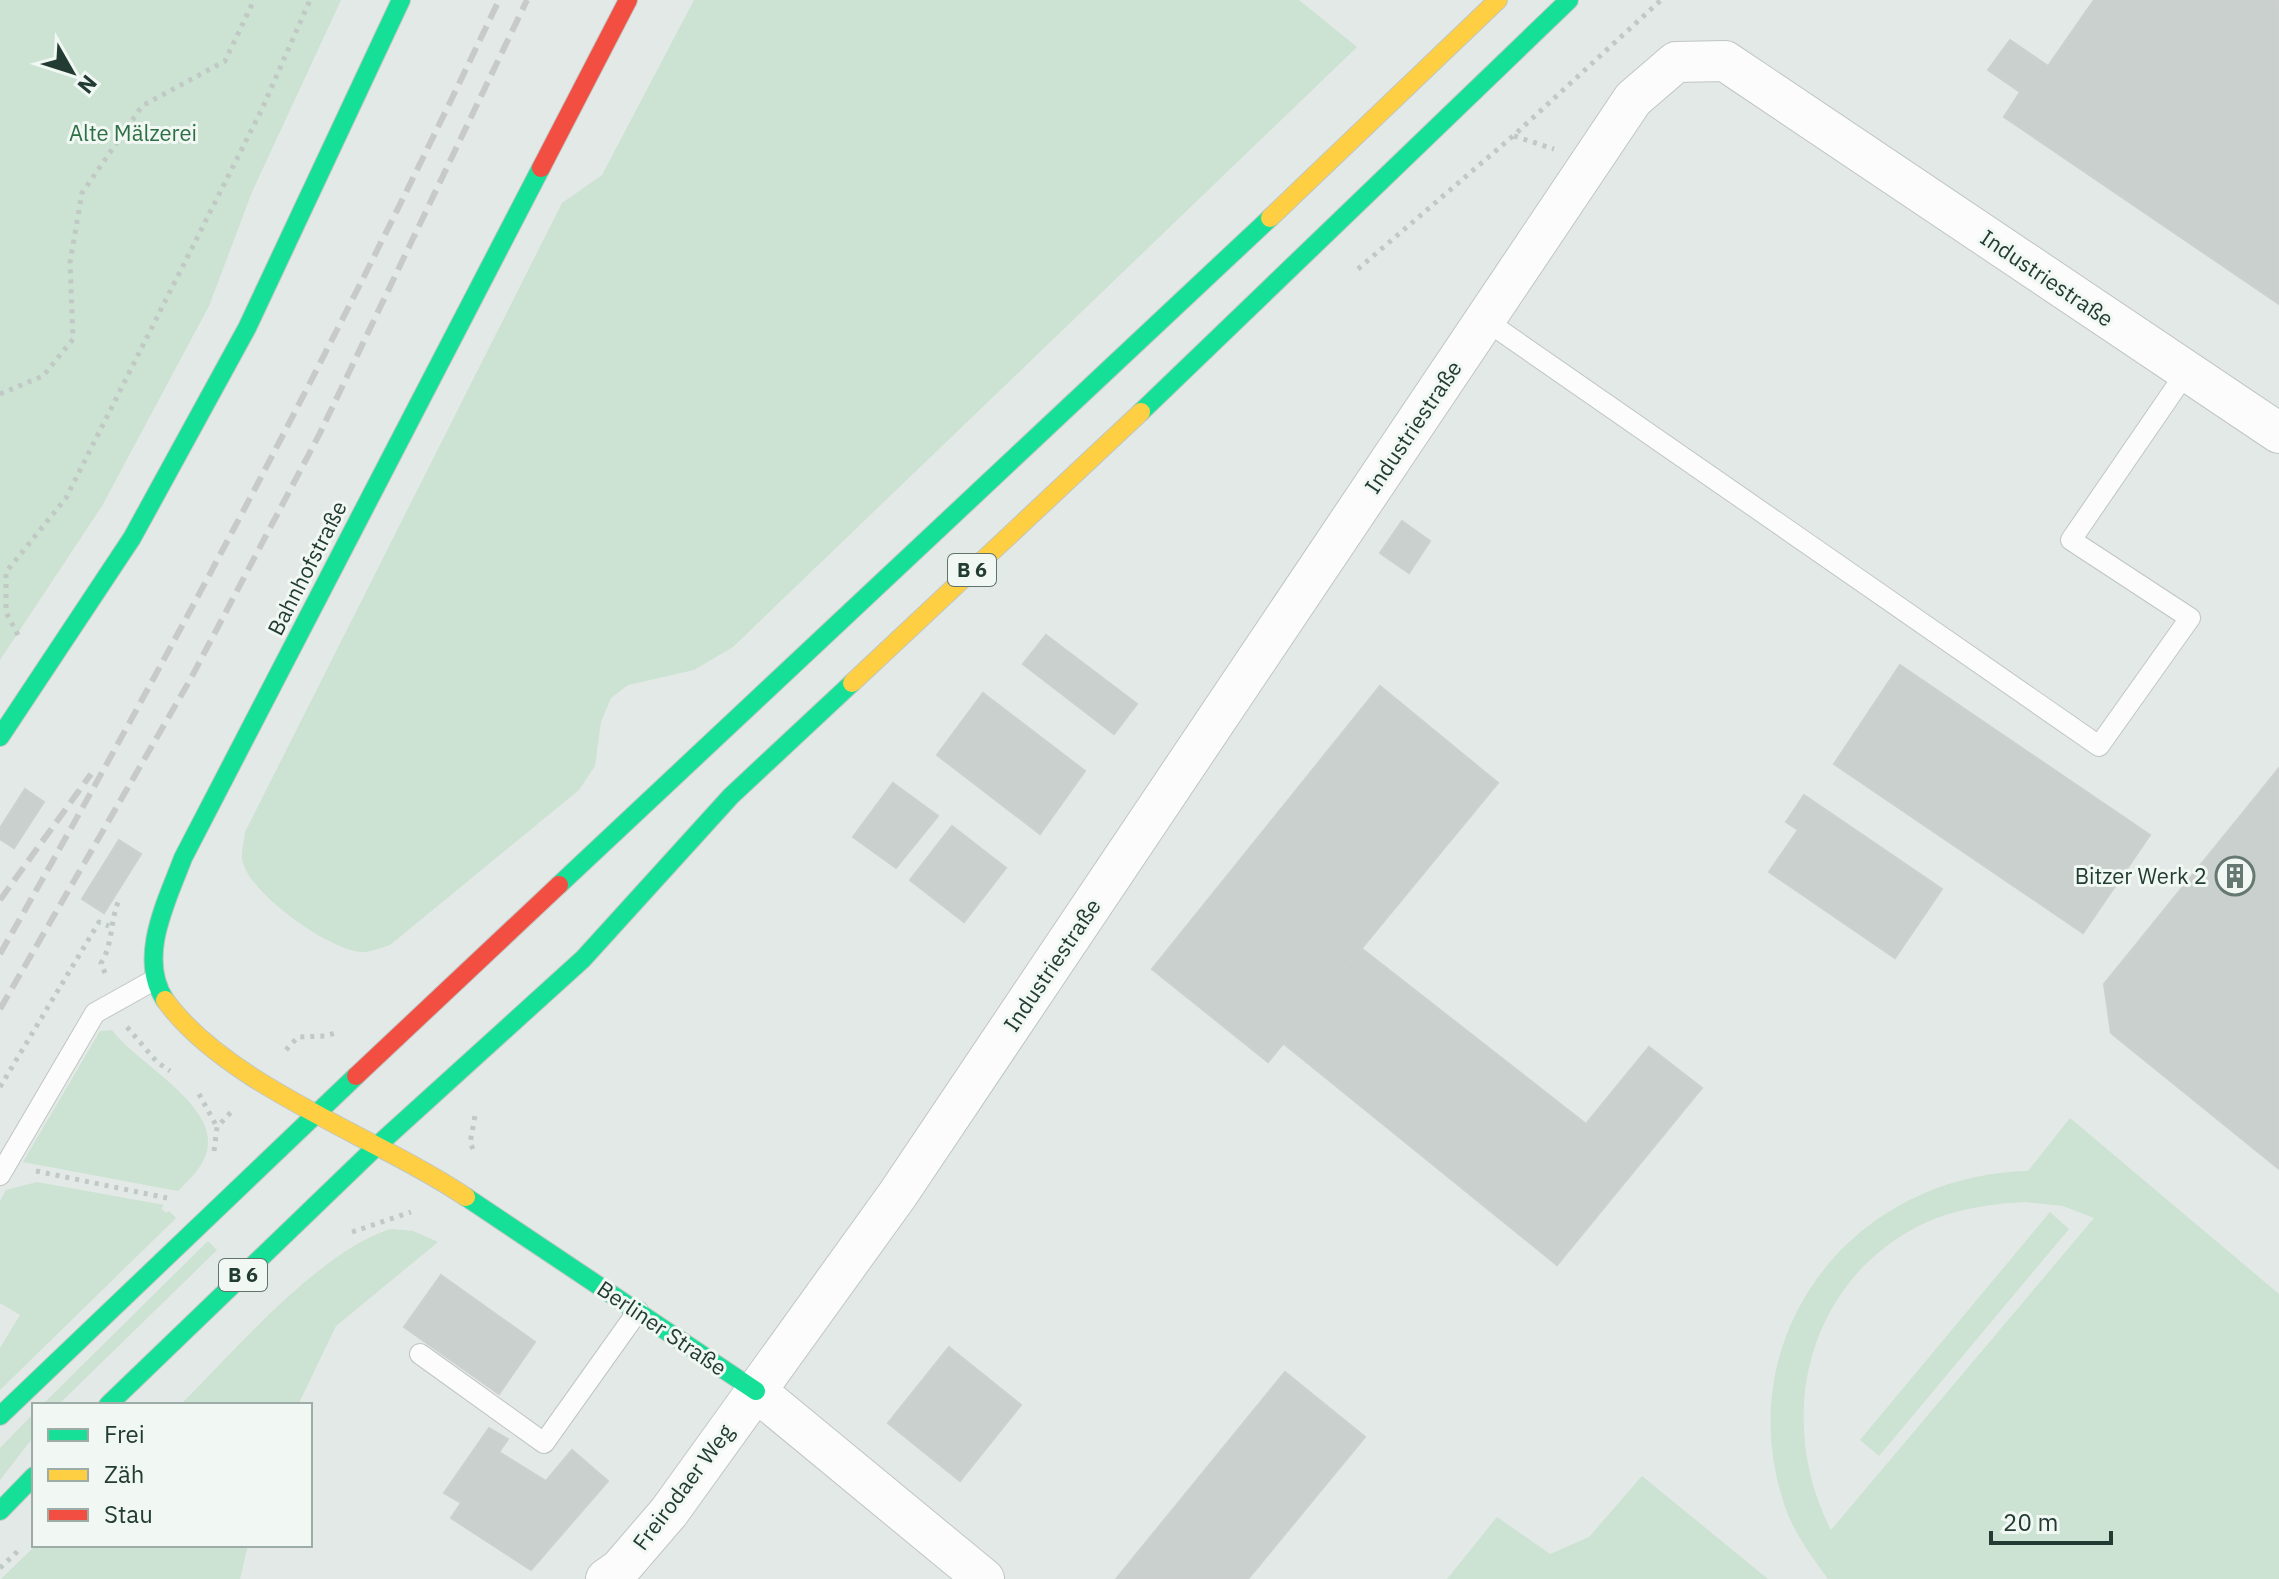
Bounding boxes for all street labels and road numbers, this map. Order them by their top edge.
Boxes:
street label: Industriestraße [1975,222,2120,333]
street label: Industriestraße [1357,354,1468,499]
street label: Bahnhofstraße [260,496,353,640]
road number: B 6 [948,554,996,586]
street label: Industriestraße [996,892,1107,1037]
road number: B 6 [219,1259,267,1291]
street label: Berliner Straße [592,1274,733,1382]
street label: Freirodaer Weg [626,1418,740,1556]

